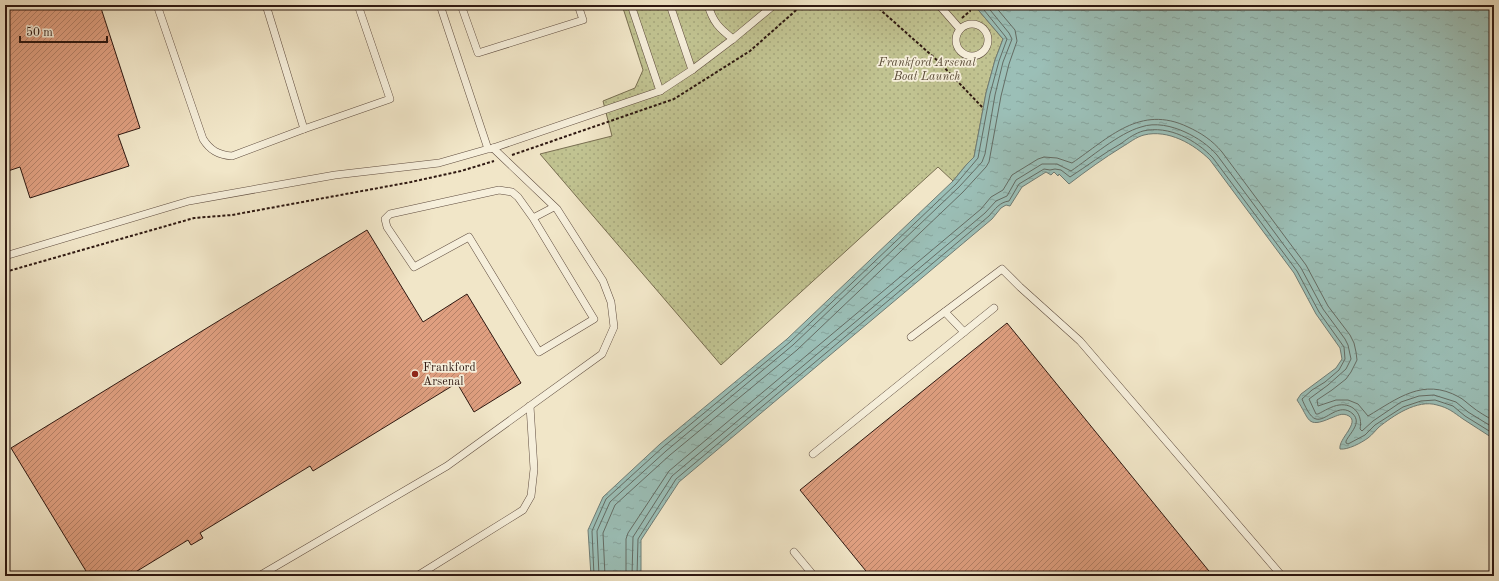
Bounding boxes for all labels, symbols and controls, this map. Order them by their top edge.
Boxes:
scale bar [20,18,107,44]
text: 50 m [26,26,53,39]
park label: Frankford Arsenal Boat Launch [877,57,976,83]
place label: Frankford Arsenal [423,362,476,388]
marker: Frankford Arsenal [410,369,420,379]

